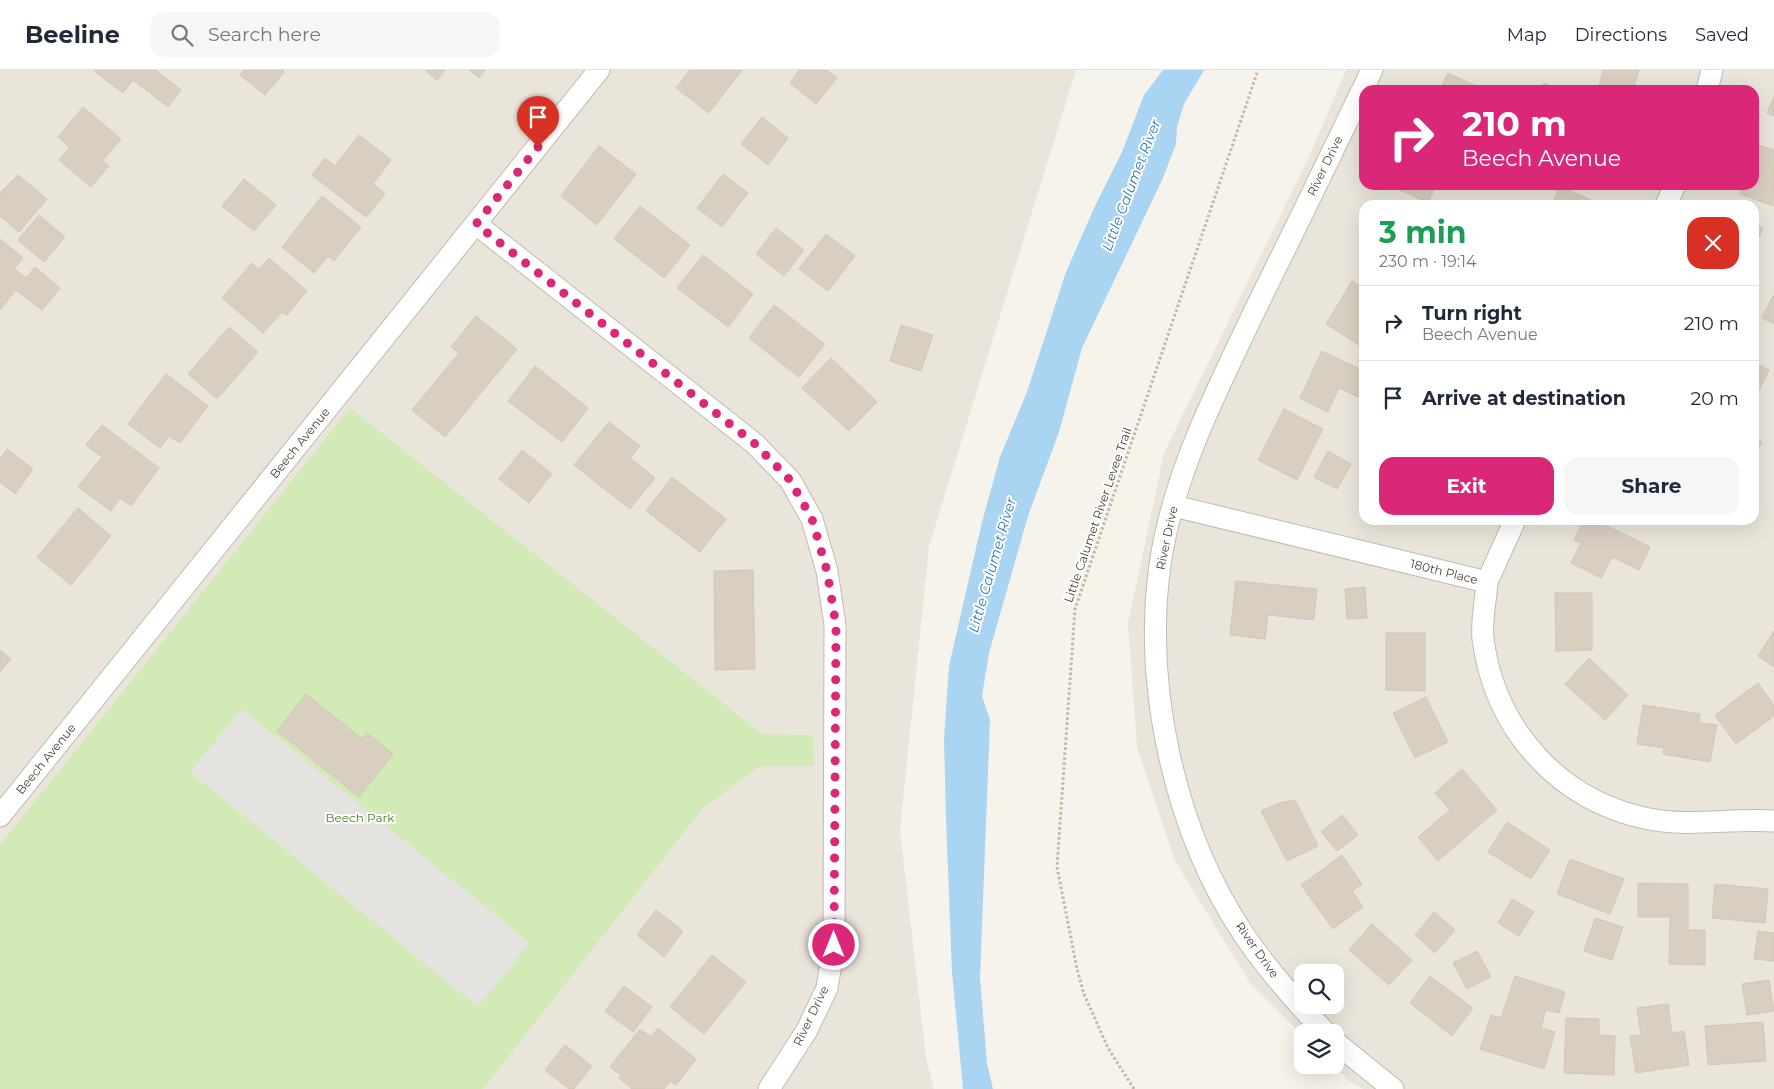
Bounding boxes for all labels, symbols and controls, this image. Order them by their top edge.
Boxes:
search box [150,12,500,57]
text: Beeline [25,20,120,49]
icon: search [168,21,196,49]
text: Search here [208,23,321,46]
text: Map [1507,24,1547,46]
text: Directions [1575,24,1667,46]
text: Saved [1695,24,1749,46]
pin [517,96,559,147]
text: 210 m [1462,102,1567,145]
icon: arrive [524,103,552,131]
icon: right [1379,105,1444,170]
water label: Little Calumet River [1098,116,1165,253]
street label: River Drive [1304,133,1346,198]
text: Beech Avenue [1462,145,1621,172]
text: 3 min [1379,214,1466,251]
button: close [1687,217,1739,269]
text: 230 m · 19:14 [1379,252,1477,271]
text: Turn right [1422,302,1522,325]
icon: right [1379,309,1407,337]
text: 210 m [1684,312,1739,335]
text: Beech Avenue [1422,325,1538,344]
icon: arrive [1379,384,1407,412]
text: Arrive at destination [1422,387,1626,410]
text: 20 m [1691,387,1739,410]
street label: Beech Avenue [266,404,333,481]
street label: Little Calumet River Levee Trail [1060,425,1135,604]
button: Exit [1379,457,1554,515]
button: Share [1564,457,1739,515]
water label: Little Calumet River [964,495,1020,635]
street label: River Drive [1152,505,1181,571]
street label: 180th Place [1409,556,1479,587]
street label: Beech Avenue [12,720,79,797]
park label: Beech Park [326,810,395,825]
position arrow [807,918,859,970]
street label: River Drive [1233,919,1282,981]
map controls [1294,964,1344,1074]
button: search [1294,964,1344,1014]
street label: River Drive [790,983,832,1048]
button: layers [1294,1024,1344,1074]

